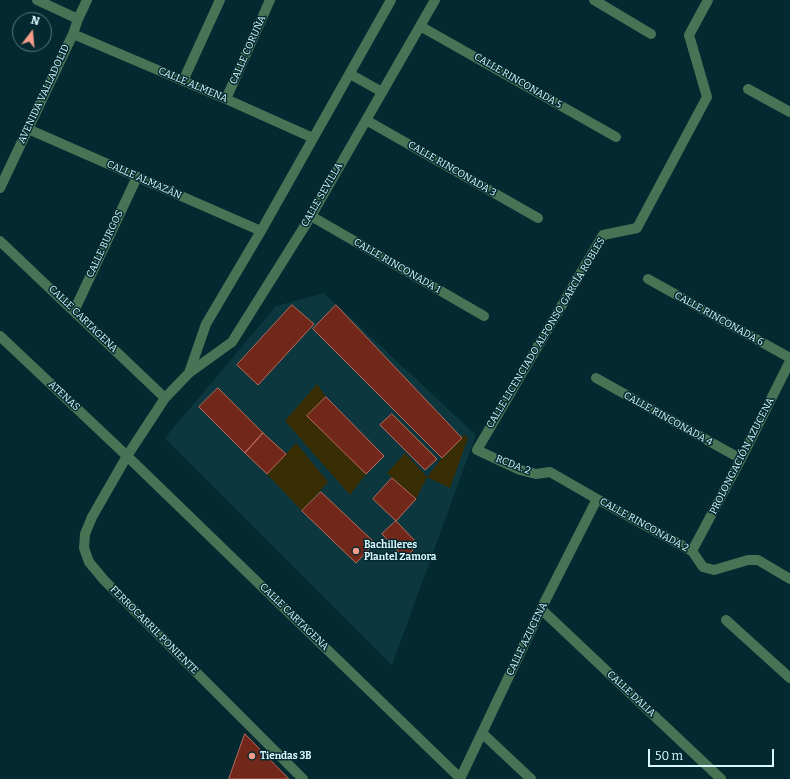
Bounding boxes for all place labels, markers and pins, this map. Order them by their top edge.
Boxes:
place label: Bachilleres Plantel Zamora [364,539,436,562]
marker: Bachilleres Plantel Zamora [351,546,361,556]
place label: Tiendas 3B [260,750,311,762]
marker: Tiendas 3B [247,751,257,761]

